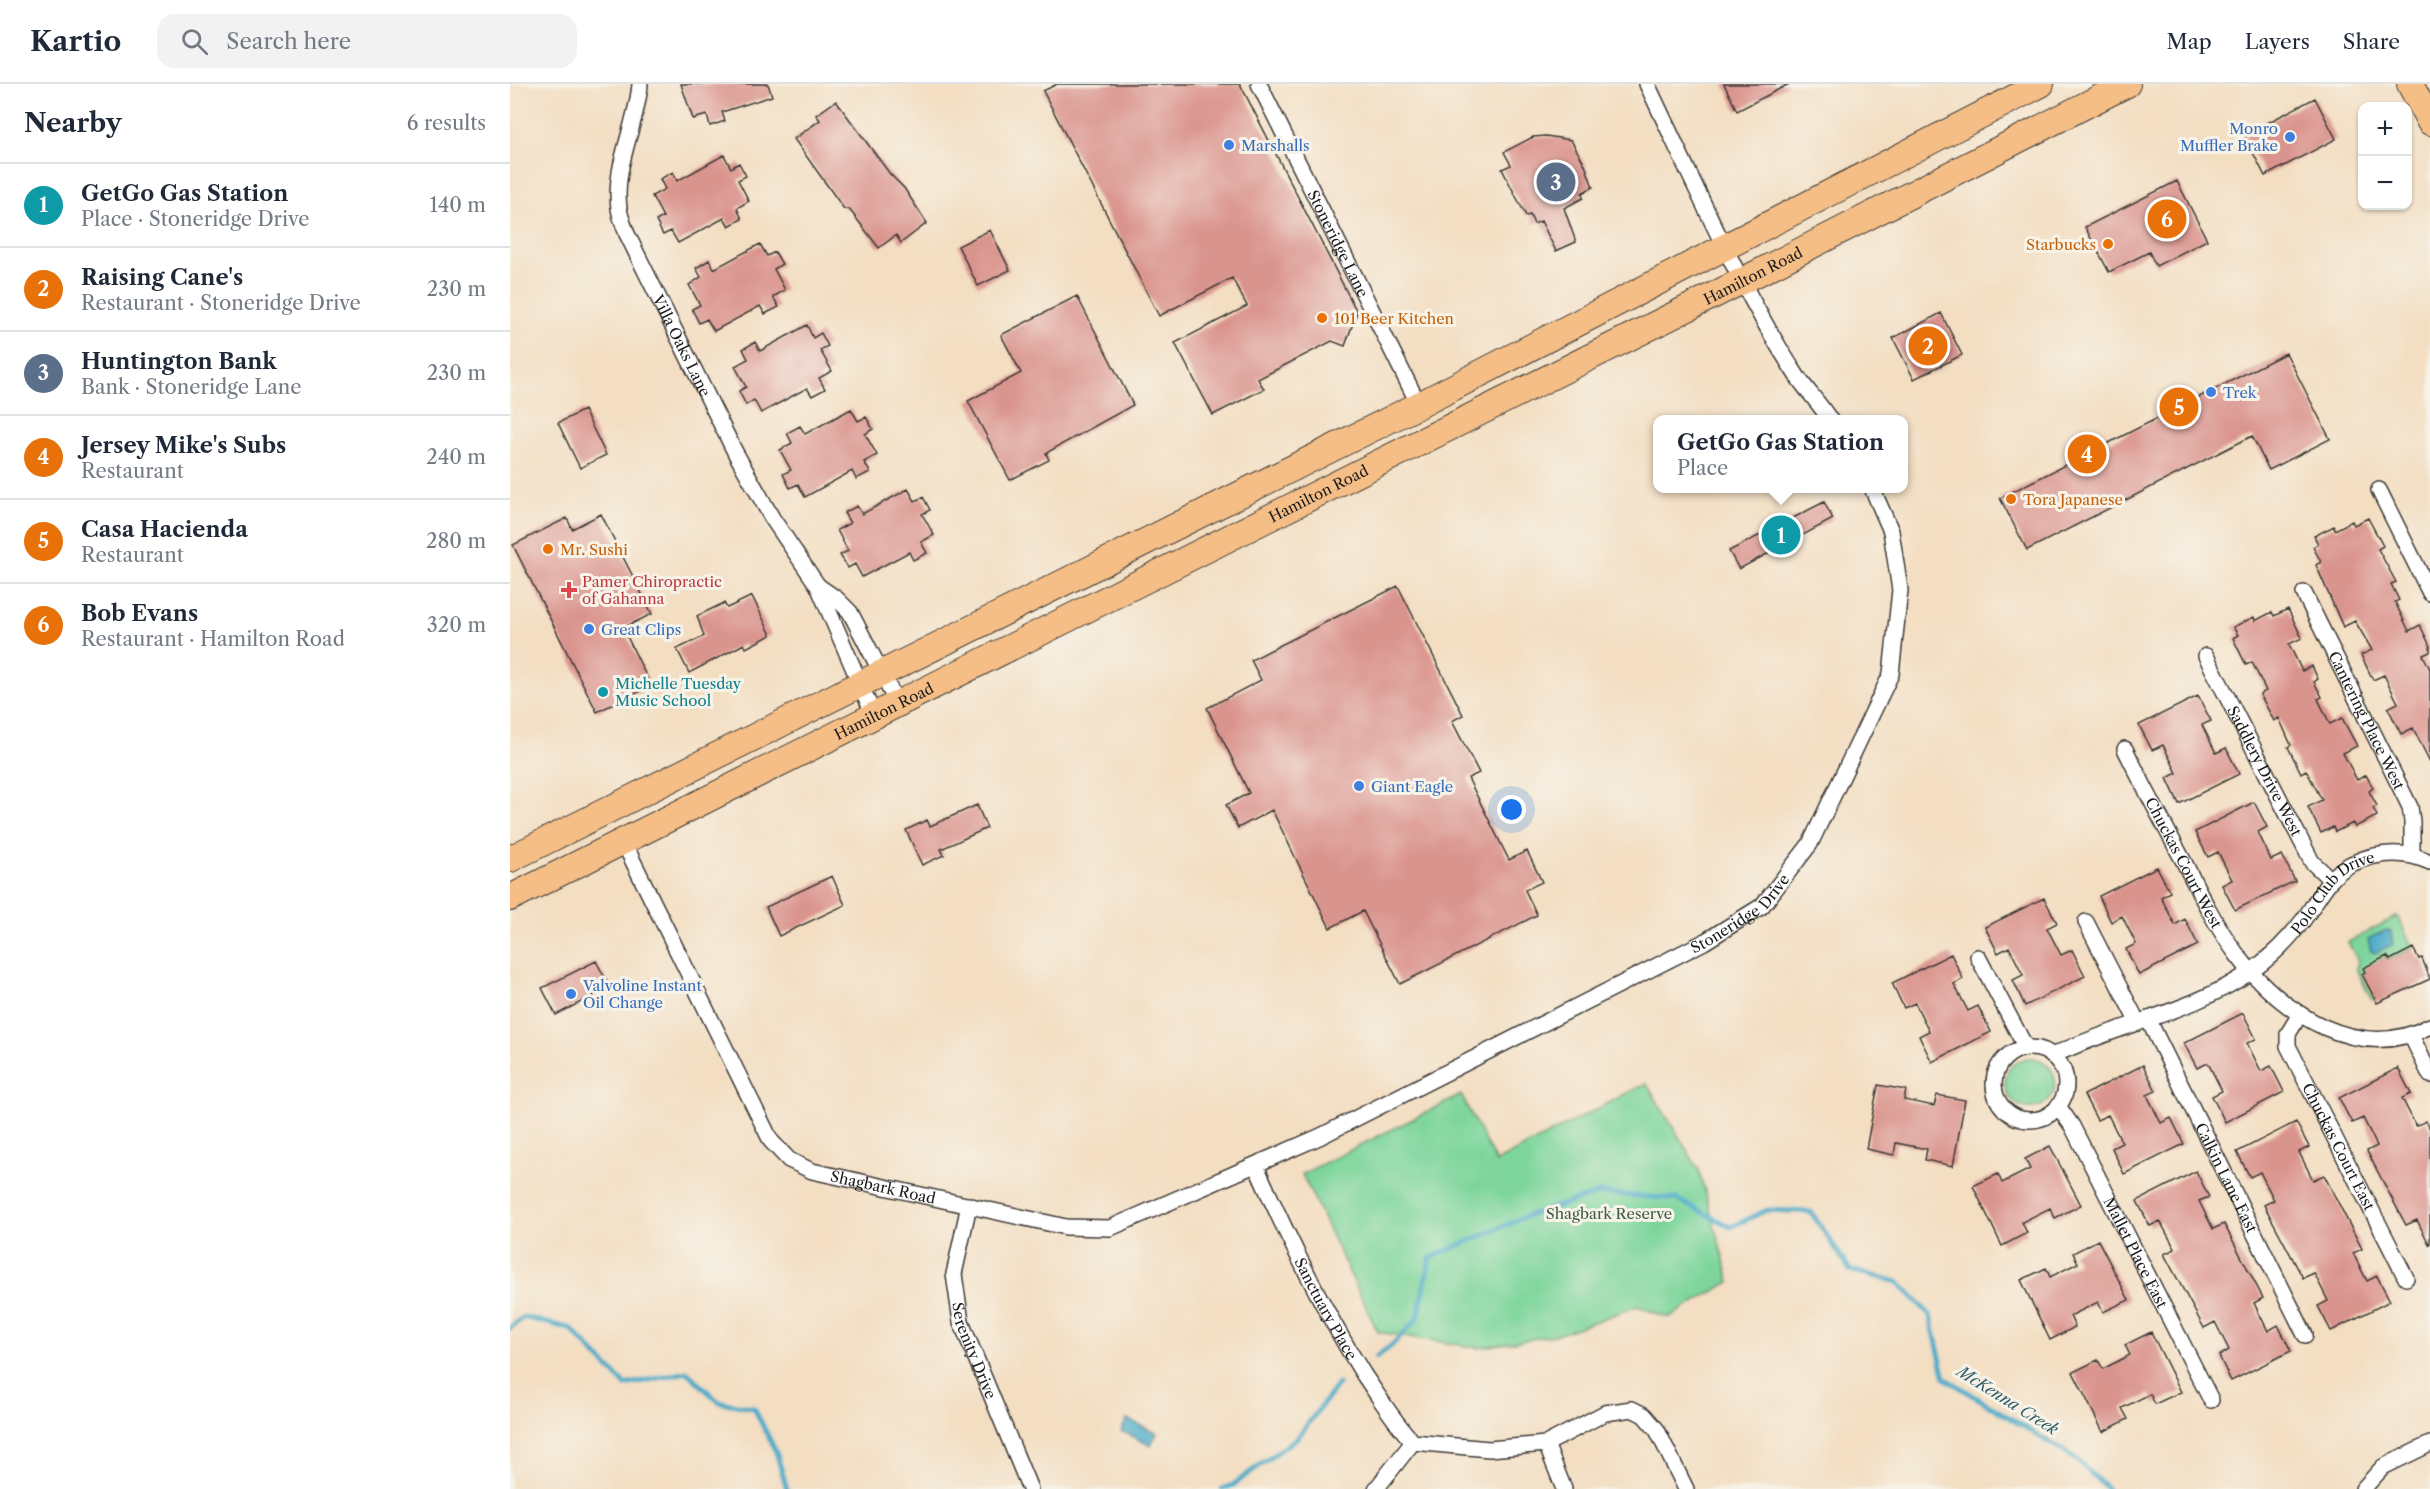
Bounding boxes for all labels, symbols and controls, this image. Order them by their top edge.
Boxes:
search box [157,14,577,68]
text: Kartio [30,24,121,58]
icon: search [178,25,211,58]
text: Search here [226,28,351,55]
text: Map [2167,29,2212,54]
text: Layers [2245,29,2310,54]
text: Share [2343,29,2400,54]
map controls [2358,102,2412,210]
button: + [2358,102,2412,156]
text: Nearby [24,107,122,139]
text: 6 results [407,111,486,135]
place label: Monro Muffler Brake [2180,119,2278,155]
marker: Monro Muffler Brake [2283,130,2297,144]
place label: Marshalls [1241,136,1310,155]
marker: Marshalls [1222,138,1236,152]
button: − [2358,156,2412,210]
pin: 3 [1536,160,1576,204]
text: GetGo Gas Station [81,180,288,207]
street label: Stoneridge Lane [1304,187,1373,300]
text: 1 [39,193,48,217]
text: 140 m [429,193,486,217]
pin: 6 [2148,196,2186,242]
text: Place · Stoneridge Drive [81,207,309,231]
place label: Starbucks [2026,235,2096,254]
marker: Starbucks [2101,237,2115,251]
street label: Hamilton Road [1700,242,1806,308]
text: Raising Cane's [81,264,243,291]
text: 2 [38,277,49,301]
text: 230 m [427,277,486,301]
street label: Villa Oaks Lane [649,290,715,399]
text: Restaurant · Stoneridge Drive [81,291,361,315]
place label: 101 Beer Kitchen [1334,309,1455,328]
marker: 101 Beer Kitchen [1315,311,1329,325]
pin: 2 [1908,324,1948,368]
text: Huntington Bank [81,348,277,375]
text: 3 [38,361,49,385]
text: 230 m [427,361,486,385]
text: Bank · Stoneridge Lane [81,375,302,399]
place label: Trek [2223,383,2258,402]
pin: 5 [2160,384,2198,430]
marker: Trek [2204,385,2218,399]
popup [1653,415,1908,493]
text: GetGo Gas Station [1677,429,1884,456]
text: Jersey Mike's Subs [81,432,286,459]
pin: 4 [2068,432,2106,476]
text: 4 [38,445,49,469]
text: 240 m [426,445,486,469]
text: Place [1677,456,1728,480]
text: Restaurant [81,459,184,483]
street label: Hamilton Road [1265,460,1371,526]
place label: Tora Japanese [2023,490,2123,509]
marker: Tora Japanese [2004,492,2018,506]
pin: 1 [1762,512,1800,558]
text: Casa Hacienda [81,516,248,543]
text: 5 [38,529,49,553]
text: 280 m [426,529,486,553]
place label: Mr. Sushi [560,540,628,559]
marker: Mr. Sushi [541,542,555,556]
text: Restaurant [81,543,184,567]
place label: Pamer Chiropractic of Gahanna [582,572,722,608]
marker: Pamer Chiropractic of Gahanna [560,581,578,599]
text: Bob Evans [81,600,198,627]
text: 6 [38,613,49,637]
text: 320 m [427,613,486,637]
place label: Great Clips [601,620,681,639]
marker: Great Clips [582,622,596,636]
text: Restaurant · Hamilton Road [81,627,345,651]
street label: Cantering Place West [2325,648,2410,793]
place label: Michelle Tuesday Music School [615,674,742,710]
street label: Hamilton Road [831,678,937,744]
marker: Michelle Tuesday Music School [596,685,610,699]
street label: Saddlery Drive West [2224,702,2307,840]
place label: Giant Eagle [1371,777,1453,796]
marker: Giant Eagle [1352,779,1366,793]
street label: Chuckas Court West [2142,794,2227,932]
your location [1497,795,1526,824]
street label: Polo Club Drive [2286,847,2376,938]
street label: Stoneridge Drive [1687,870,1793,957]
place label: Valvoline Instant Oil Change [582,976,702,1012]
marker: Valvoline Instant Oil Change [564,987,578,1001]
street label: Chuckas Court East [2299,1079,2380,1214]
street label: Calkin Lane East [2192,1119,2262,1236]
street label: Shagbark Road [829,1166,937,1207]
street label: Mallet Place East [2100,1193,2172,1312]
park label: Shagbark Reserve [1546,1204,1672,1223]
street label: Sanctuary Place [1291,1254,1362,1363]
street label: Serenity Drive [949,1301,1001,1401]
water label: McKenna Creek [1952,1360,2063,1439]

